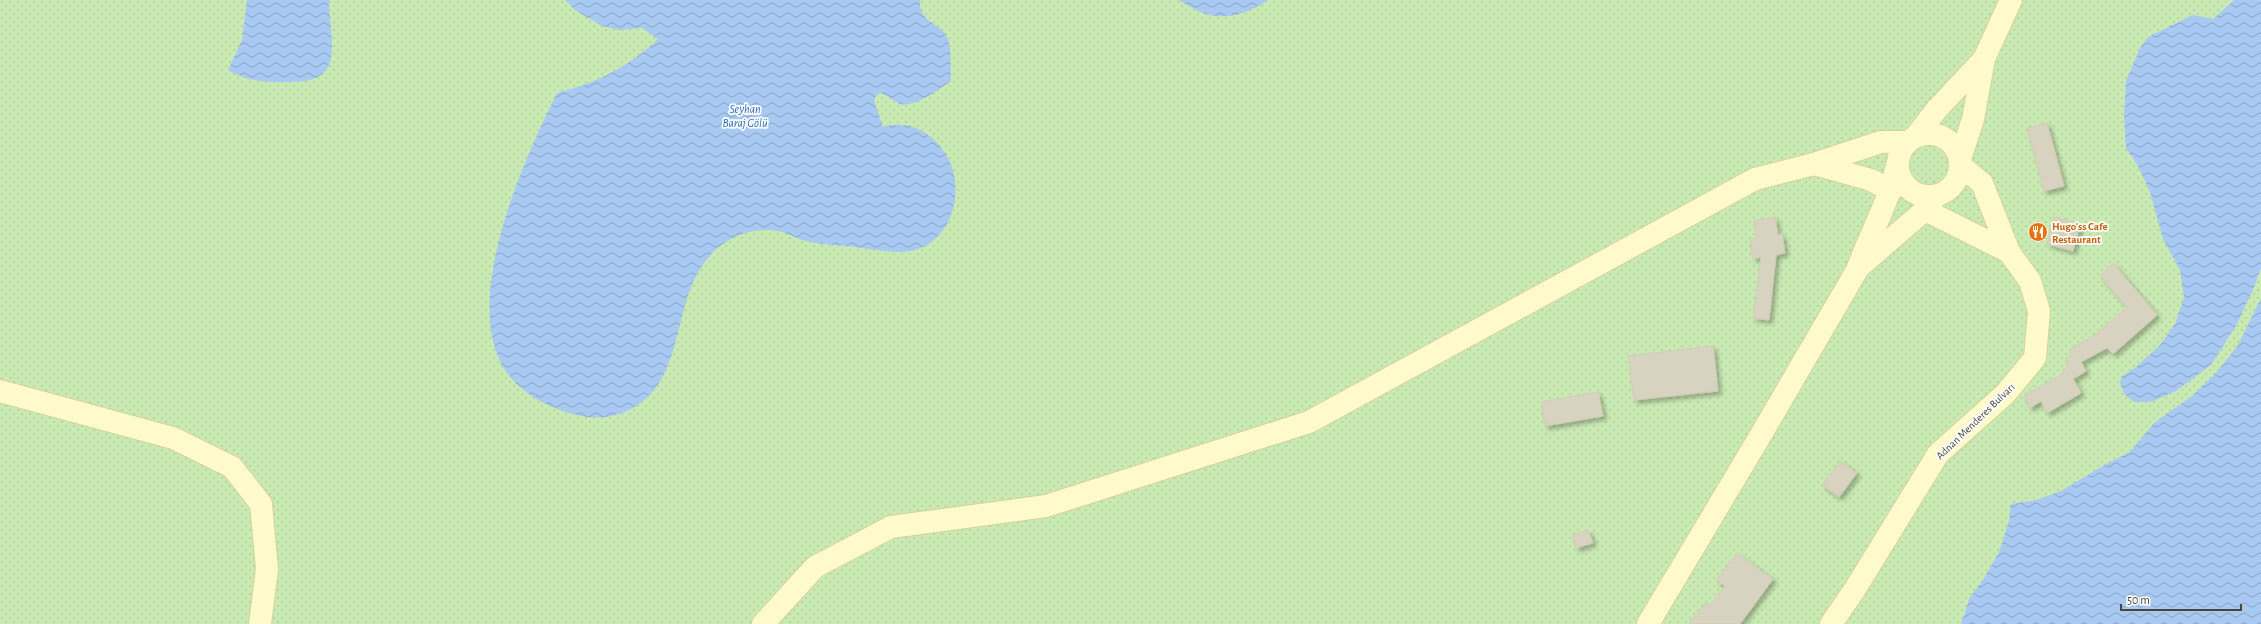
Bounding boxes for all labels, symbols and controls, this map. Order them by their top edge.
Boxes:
water label: Seyhan Baraj Gölü [722,103,768,130]
restaurant icon: Hugo'ss Cafe Restaurant [2027,221,2049,243]
place label: Hugo'ss Cafe Restaurant [2052,221,2108,245]
street label: Adnan Menderes Bulvarı [1934,381,2017,462]
scale bar [2121,586,2241,612]
text: 50 m [2127,594,2150,606]

